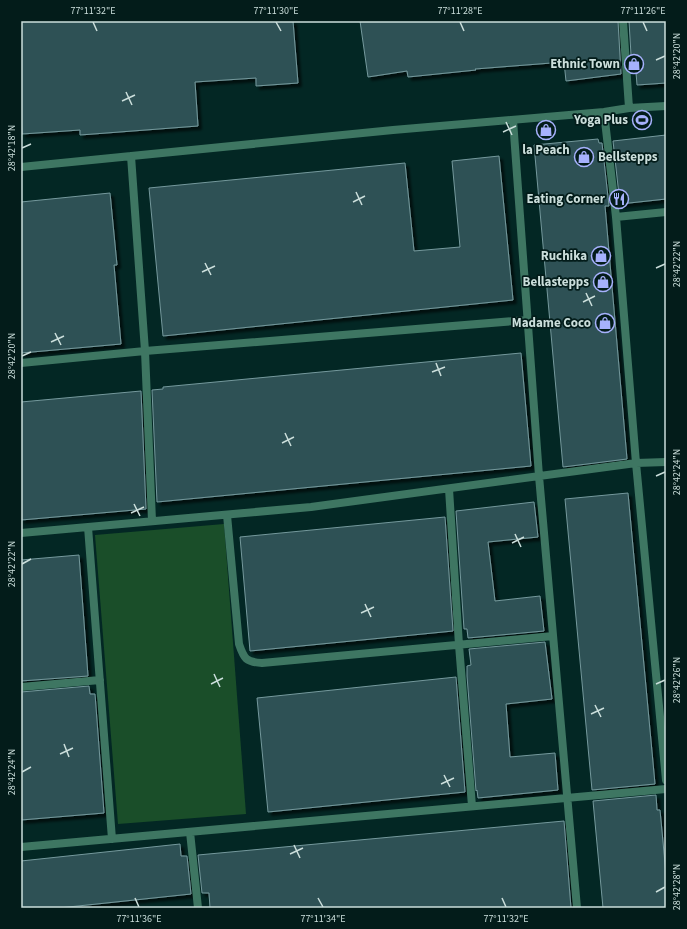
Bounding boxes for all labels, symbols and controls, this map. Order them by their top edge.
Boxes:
text: 77°11'32"E [70,4,116,18]
text: 77°11'30"E [253,4,299,18]
text: 77°11'28"E [437,4,483,18]
text: 77°11'26"E [620,4,666,18]
text: 28°42'20"N [670,33,684,79]
shop icon: Ethnic Town [623,53,645,75]
place label: Ethnic Town [550,55,620,73]
sports icon: Yoga Plus [631,109,653,131]
place label: Yoga Plus [573,111,628,129]
shop icon: la Peach [535,119,557,141]
text: 28°42'18"N [5,125,19,171]
place label: la Peach [522,141,570,159]
shop icon: Bellstepps [573,146,595,168]
place label: Bellstepps [598,148,658,166]
restaurant icon: Eating Corner [608,188,630,210]
place label: Eating Corner [526,190,606,208]
text: 28°42'22"N [670,241,684,287]
shop icon: Ruchika [590,245,612,267]
place label: Ruchika [541,247,587,265]
shop icon: Bellastepps [592,271,614,293]
place label: Bellastepps [523,273,589,291]
shop icon: Madame Coco [594,312,616,334]
place label: Madame Coco [512,314,591,332]
text: 28°42'20"N [5,333,19,379]
text: 28°42'24"N [670,449,684,495]
text: 28°42'22"N [5,541,19,587]
text: 28°42'26"N [670,657,684,703]
text: 28°42'24"N [5,749,19,795]
text: 28°42'28"N [670,864,684,910]
text: 77°11'36"E [116,912,162,926]
text: 77°11'34"E [300,912,346,926]
text: 77°11'32"E [483,912,529,926]

